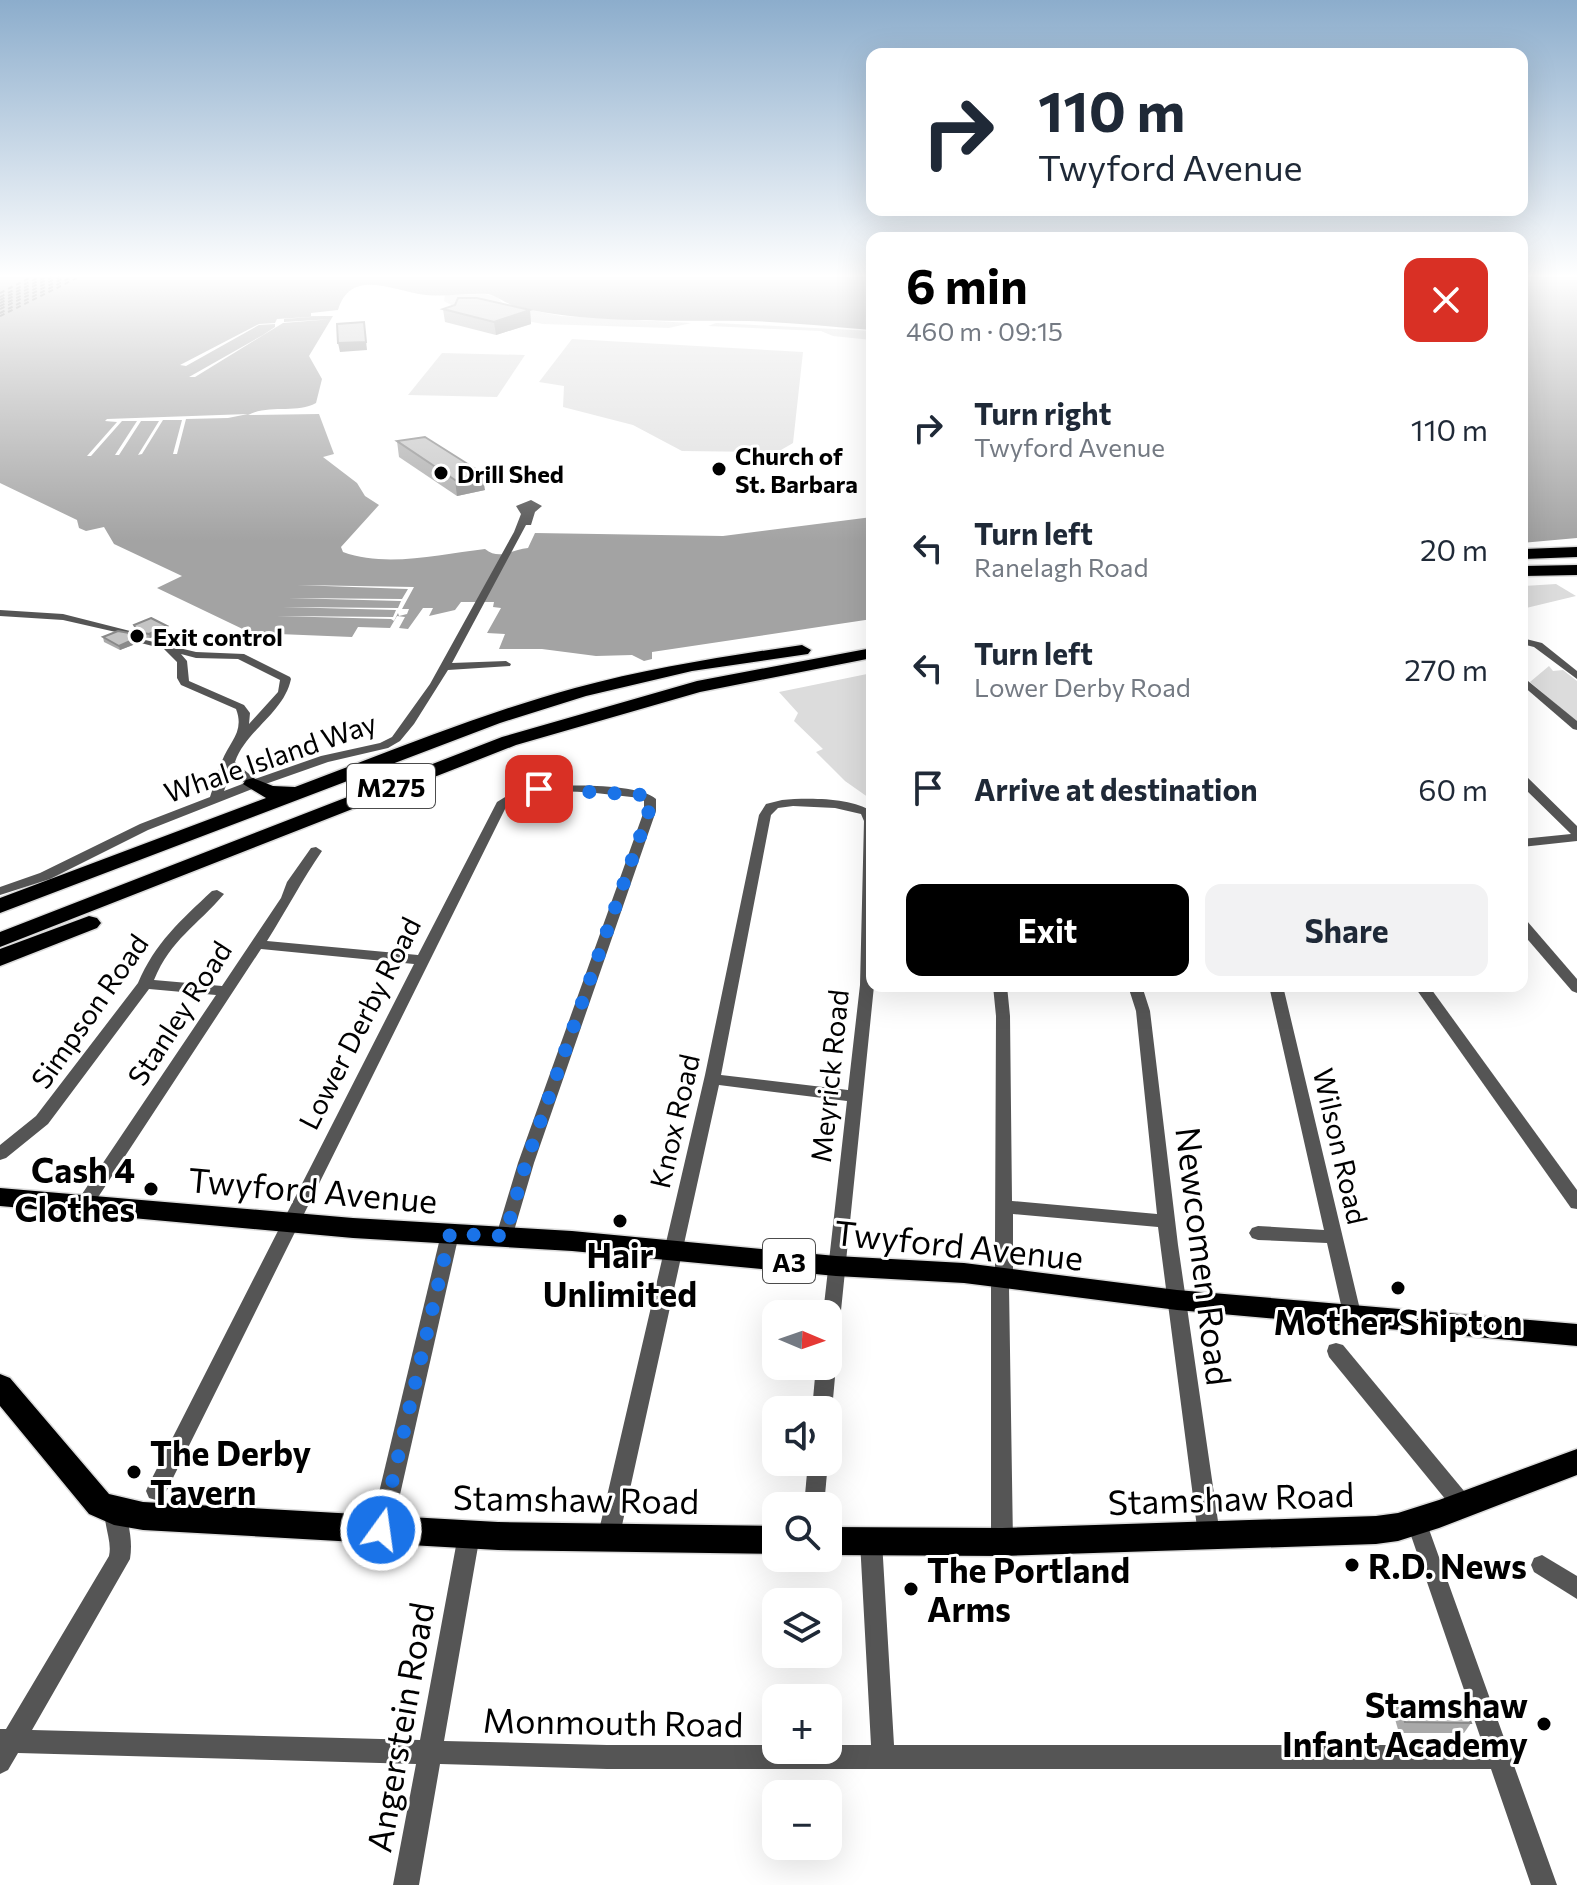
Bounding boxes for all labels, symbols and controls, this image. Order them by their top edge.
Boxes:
text: 110 m [1038,75,1185,144]
icon: right [906,80,1010,184]
text: Twyford Avenue [1038,144,1303,188]
text: 6 min [906,255,1028,314]
button: close [1404,258,1488,342]
text: 460 m · 09:15 [906,315,1063,346]
text: Turn right [974,394,1111,431]
icon: right [906,406,950,450]
text: 110 m [1411,410,1488,447]
text: Twyford Avenue [974,431,1165,462]
place label: Church of St. Barbara [735,441,858,498]
place label: Drill Shed [457,459,564,488]
marker: Church of St. Barbara [710,460,728,478]
marker: Drill Shed [432,464,450,482]
text: Turn left [974,514,1093,551]
icon: left [906,526,950,570]
text: 20 m [1420,530,1488,567]
text: Ranelagh Road [974,551,1148,582]
place label: Exit control [153,622,283,651]
marker: Exit control [128,627,146,645]
text: Turn left [974,634,1093,671]
icon: left [906,646,950,690]
text: 270 m [1404,650,1488,687]
text: Lower Derby Road [974,671,1191,702]
street label: Whale Island Way [159,705,381,809]
pin [505,755,573,823]
road number: M275 [347,764,435,808]
icon: arrive [906,766,950,810]
icon: arrive [517,767,561,811]
text: Arrive at destination [974,770,1258,807]
text: 60 m [1418,770,1488,807]
button: Exit [906,884,1189,976]
button: Share [1205,884,1488,976]
street label: Lower Derby Road [291,911,427,1135]
street label: Simpson Road [23,927,155,1095]
street label: Stanley Road [120,935,238,1091]
street label: Meyrick Road [803,988,855,1164]
street label: Knox Road [642,1051,706,1191]
street label: Wilson Road [1307,1065,1375,1227]
street label: Newcomen Road [1168,1124,1242,1388]
place label: Cash 4 Clothes [15,1148,135,1229]
street label: Twyford Avenue [187,1157,439,1221]
marker: Cash 4 Clothes [142,1180,160,1198]
street label: Twyford Avenue [833,1210,1085,1278]
marker: Hair Unlimited [611,1212,629,1230]
place label: Hair Unlimited [543,1233,697,1314]
road number: A3 [763,1239,815,1283]
marker: Mother Shipton [1389,1279,1407,1297]
north arrow [762,1300,842,1380]
map controls [762,1300,842,1860]
place label: Mother Shipton [1274,1300,1522,1342]
button: sound [762,1396,842,1476]
place label: The Derby Tavern [150,1431,311,1512]
marker: The Derby Tavern [125,1463,143,1481]
street label: Stamshaw Road [1107,1472,1355,1522]
street label: Stamshaw Road [452,1475,700,1521]
position arrow [339,1488,423,1572]
button: search [762,1492,842,1572]
place label: R.D. News [1368,1544,1527,1586]
place label: The Portland Arms [927,1548,1130,1629]
marker: R.D. News [1343,1556,1361,1574]
marker: The Portland Arms [902,1580,920,1598]
button: layers [762,1588,842,1668]
street label: Angerstein Road [356,1599,442,1855]
place label: Stamshaw Infant Academy [1282,1683,1528,1764]
button: + [762,1684,842,1764]
street label: Monmouth Road [482,1698,744,1744]
marker: Stamshaw Infant Academy [1535,1715,1553,1733]
button: − [762,1780,842,1860]

